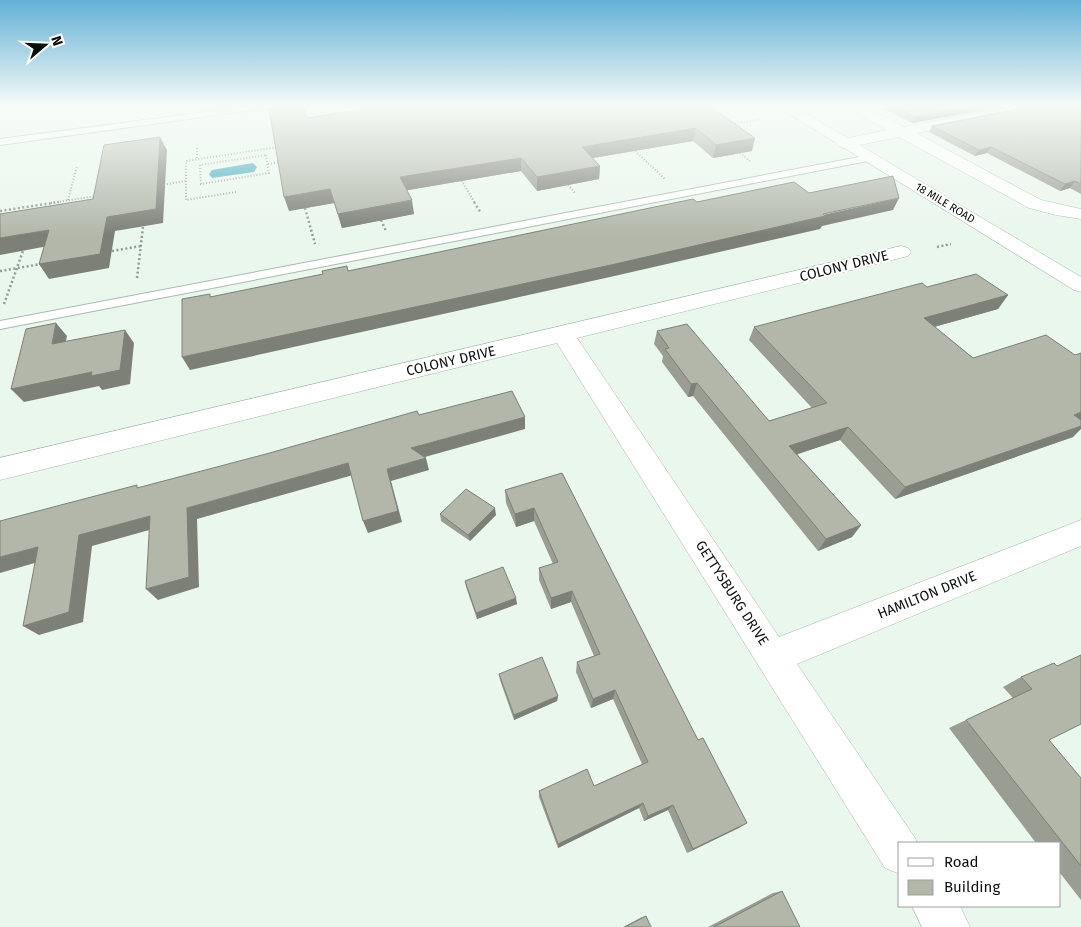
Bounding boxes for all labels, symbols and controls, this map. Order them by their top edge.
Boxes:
north arrow [20,20,70,70]
text: N [47,34,66,48]
street label: 18 MILE ROAD [913,180,977,226]
street label: COLONY DRIVE [798,247,890,285]
street label: COLONY DRIVE [405,342,497,380]
street label: GETTYSBURG DRIVE [692,537,772,649]
street label: HAMILTON DRIVE [875,567,979,623]
legend [898,842,1061,907]
text: Road [944,853,979,871]
text: Building [944,878,1000,896]

